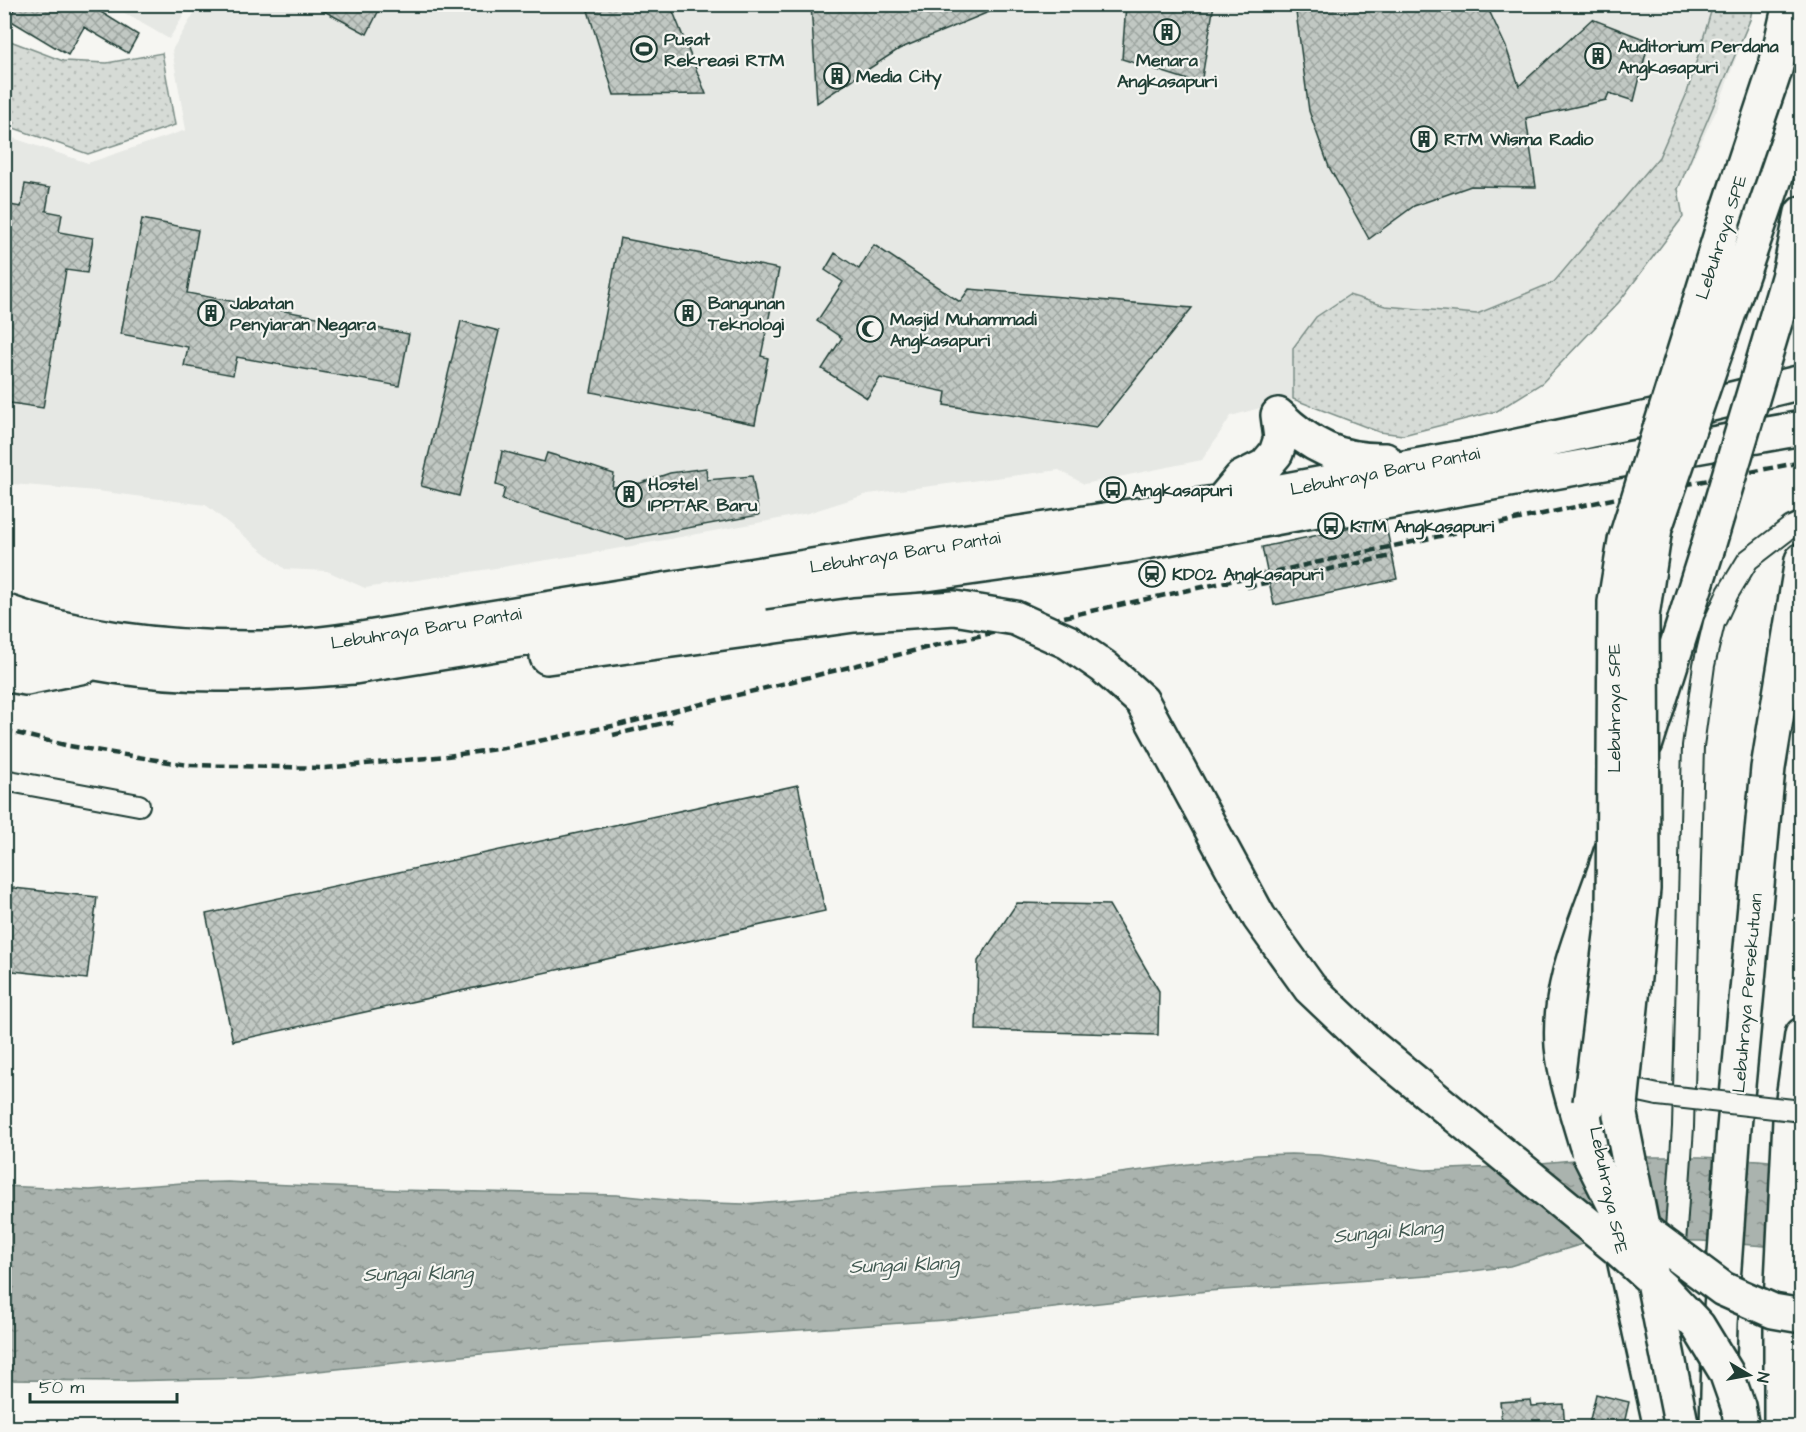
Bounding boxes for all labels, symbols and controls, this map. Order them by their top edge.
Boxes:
building icon: Menara Angkasapuri [1152,17,1182,47]
place label: Pusat Rekreasi RTM [664,27,784,73]
sports icon: Pusat Rekreasi RTM [629,34,659,64]
place label: Auditorium Perdana Angkasapuri [1618,34,1780,81]
building icon: Auditorium Perdana Angkasapuri [1583,41,1613,71]
place label: Menara Angkasapuri [1117,48,1217,95]
building icon: Media City [822,61,852,91]
place label: Media City [856,64,942,90]
building icon: RTM Wisma Radio [1409,124,1439,154]
place label: RTM Wisma Radio [1444,127,1594,152]
street label: Lebuhraya SPE [1690,171,1754,303]
place label: Jabatan Penyiaran Negara [229,291,377,338]
place label: Bangunan Teknologi [707,291,785,338]
building icon: Jabatan Penyiaran Negara [196,298,226,328]
building icon: Bangunan Teknologi [673,298,703,328]
place label: Masjid Muhammadi Angkasapuri [890,307,1037,354]
mosque icon: Masjid Muhammadi Angkasapuri [855,314,885,344]
street label: Lebuhraya Baru Pantai [1288,441,1483,503]
place label: Hostel IPPTAR Baru [648,472,758,518]
bus stop icon: Angkasapuri [1098,475,1128,505]
place label: Angkasapuri [1132,478,1232,504]
building icon: Hostel IPPTAR Baru [614,479,644,509]
bus stop icon: KTM Angkasapuri [1316,511,1346,541]
place label: KTM Angkasapuri [1350,514,1495,540]
street label: Lebuhraya Baru Pantai [808,525,1003,581]
station icon: KD02 Angkasapuri [1137,559,1167,589]
place label: KD02 Angkasapuri [1172,562,1324,588]
street label: Lebuhraya Baru Pantai [329,601,524,657]
street label: Lebuhraya SPE [1602,643,1628,773]
street label: Lebuhraya Persekutuan [1726,892,1770,1094]
street label: Lebuhraya SPE [1582,1124,1634,1257]
water label: Sungai Klang [1332,1213,1446,1252]
water label: Sungai Klang [848,1249,961,1282]
water label: Sungai Klang [363,1259,475,1290]
north arrow [1719,1345,1779,1405]
scale bar [30,1366,177,1404]
text: N [1751,1371,1774,1384]
text: 50 m [39,1375,84,1400]

